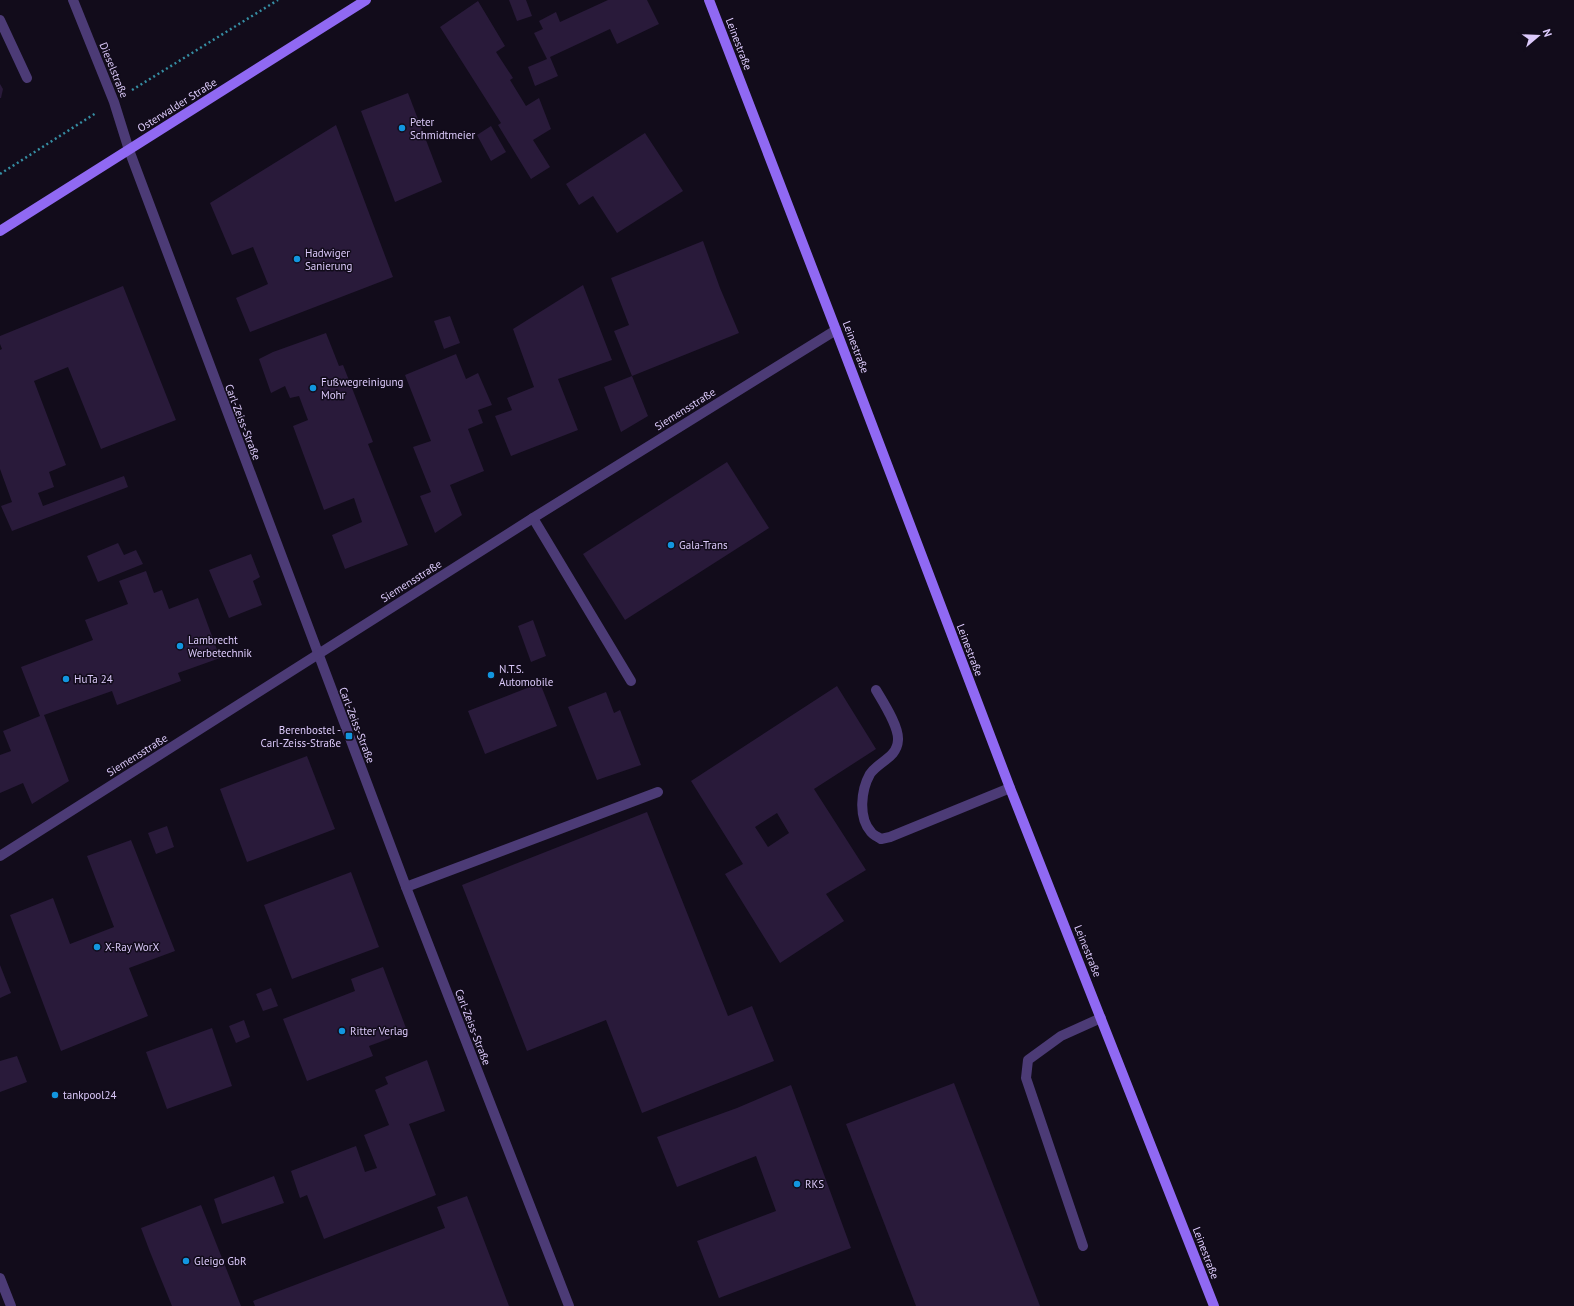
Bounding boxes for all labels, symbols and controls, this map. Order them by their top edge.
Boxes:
street label: Leinestraße [723,16,756,72]
north arrow [1518,16,1558,56]
text: N [1540,27,1555,38]
street label: Dieselstraße [96,40,132,100]
street label: Osterwalder Straße [135,75,220,135]
place label: Peter Schmidtmeier [410,115,475,142]
marker: Peter Schmidtmeier [397,123,407,133]
place label: Hadwiger Sanierung [305,246,353,273]
marker: Hadwiger Sanierung [292,254,302,264]
street label: Leinestraße [840,319,873,375]
place label: Fußwegreinigung Mohr [321,375,404,402]
street label: Carl-Zeiss-Straße [222,382,264,462]
marker: Fußwegreinigung Mohr [308,383,318,393]
street label: Siemensstraße [652,385,718,433]
place label: Gala-Trans [679,538,728,552]
marker: Gala-Trans [666,540,676,550]
street label: Siemensstraße [378,557,444,605]
street label: Leinestraße [954,622,987,678]
place label: Lambrecht Werbetechnik [188,633,253,660]
marker: Lambrecht Werbetechnik [175,641,185,651]
place label: N.T.S. Automobile [499,662,554,689]
marker: N.T.S. Automobile [486,670,496,680]
place label: HuTa 24 [74,672,113,686]
marker: HuTa 24 [61,674,71,684]
street label: Carl-Zeiss-Straße [336,685,378,765]
place label: Berenbostel - Carl-Zeiss-Straße [261,723,341,750]
street label: Siemensstraße [104,731,170,779]
marker: Berenbostel - Carl-Zeiss-Straße [344,731,354,741]
street label: Leinestraße [1071,923,1105,979]
place label: X-Ray WorX [105,940,160,954]
marker: X-Ray WorX [92,942,102,952]
street label: Carl-Zeiss-Straße [452,987,494,1067]
place label: Ritter Verlag [350,1024,408,1038]
marker: Ritter Verlag [337,1026,347,1036]
place label: tankpool24 [63,1088,116,1102]
marker: tankpool24 [50,1090,60,1100]
place label: RKS [805,1177,824,1191]
marker: RKS [792,1179,802,1189]
street label: Leinestraße [1190,1225,1223,1281]
place label: Gleigo GbR [194,1254,247,1268]
marker: Gleigo GbR [181,1256,191,1266]

